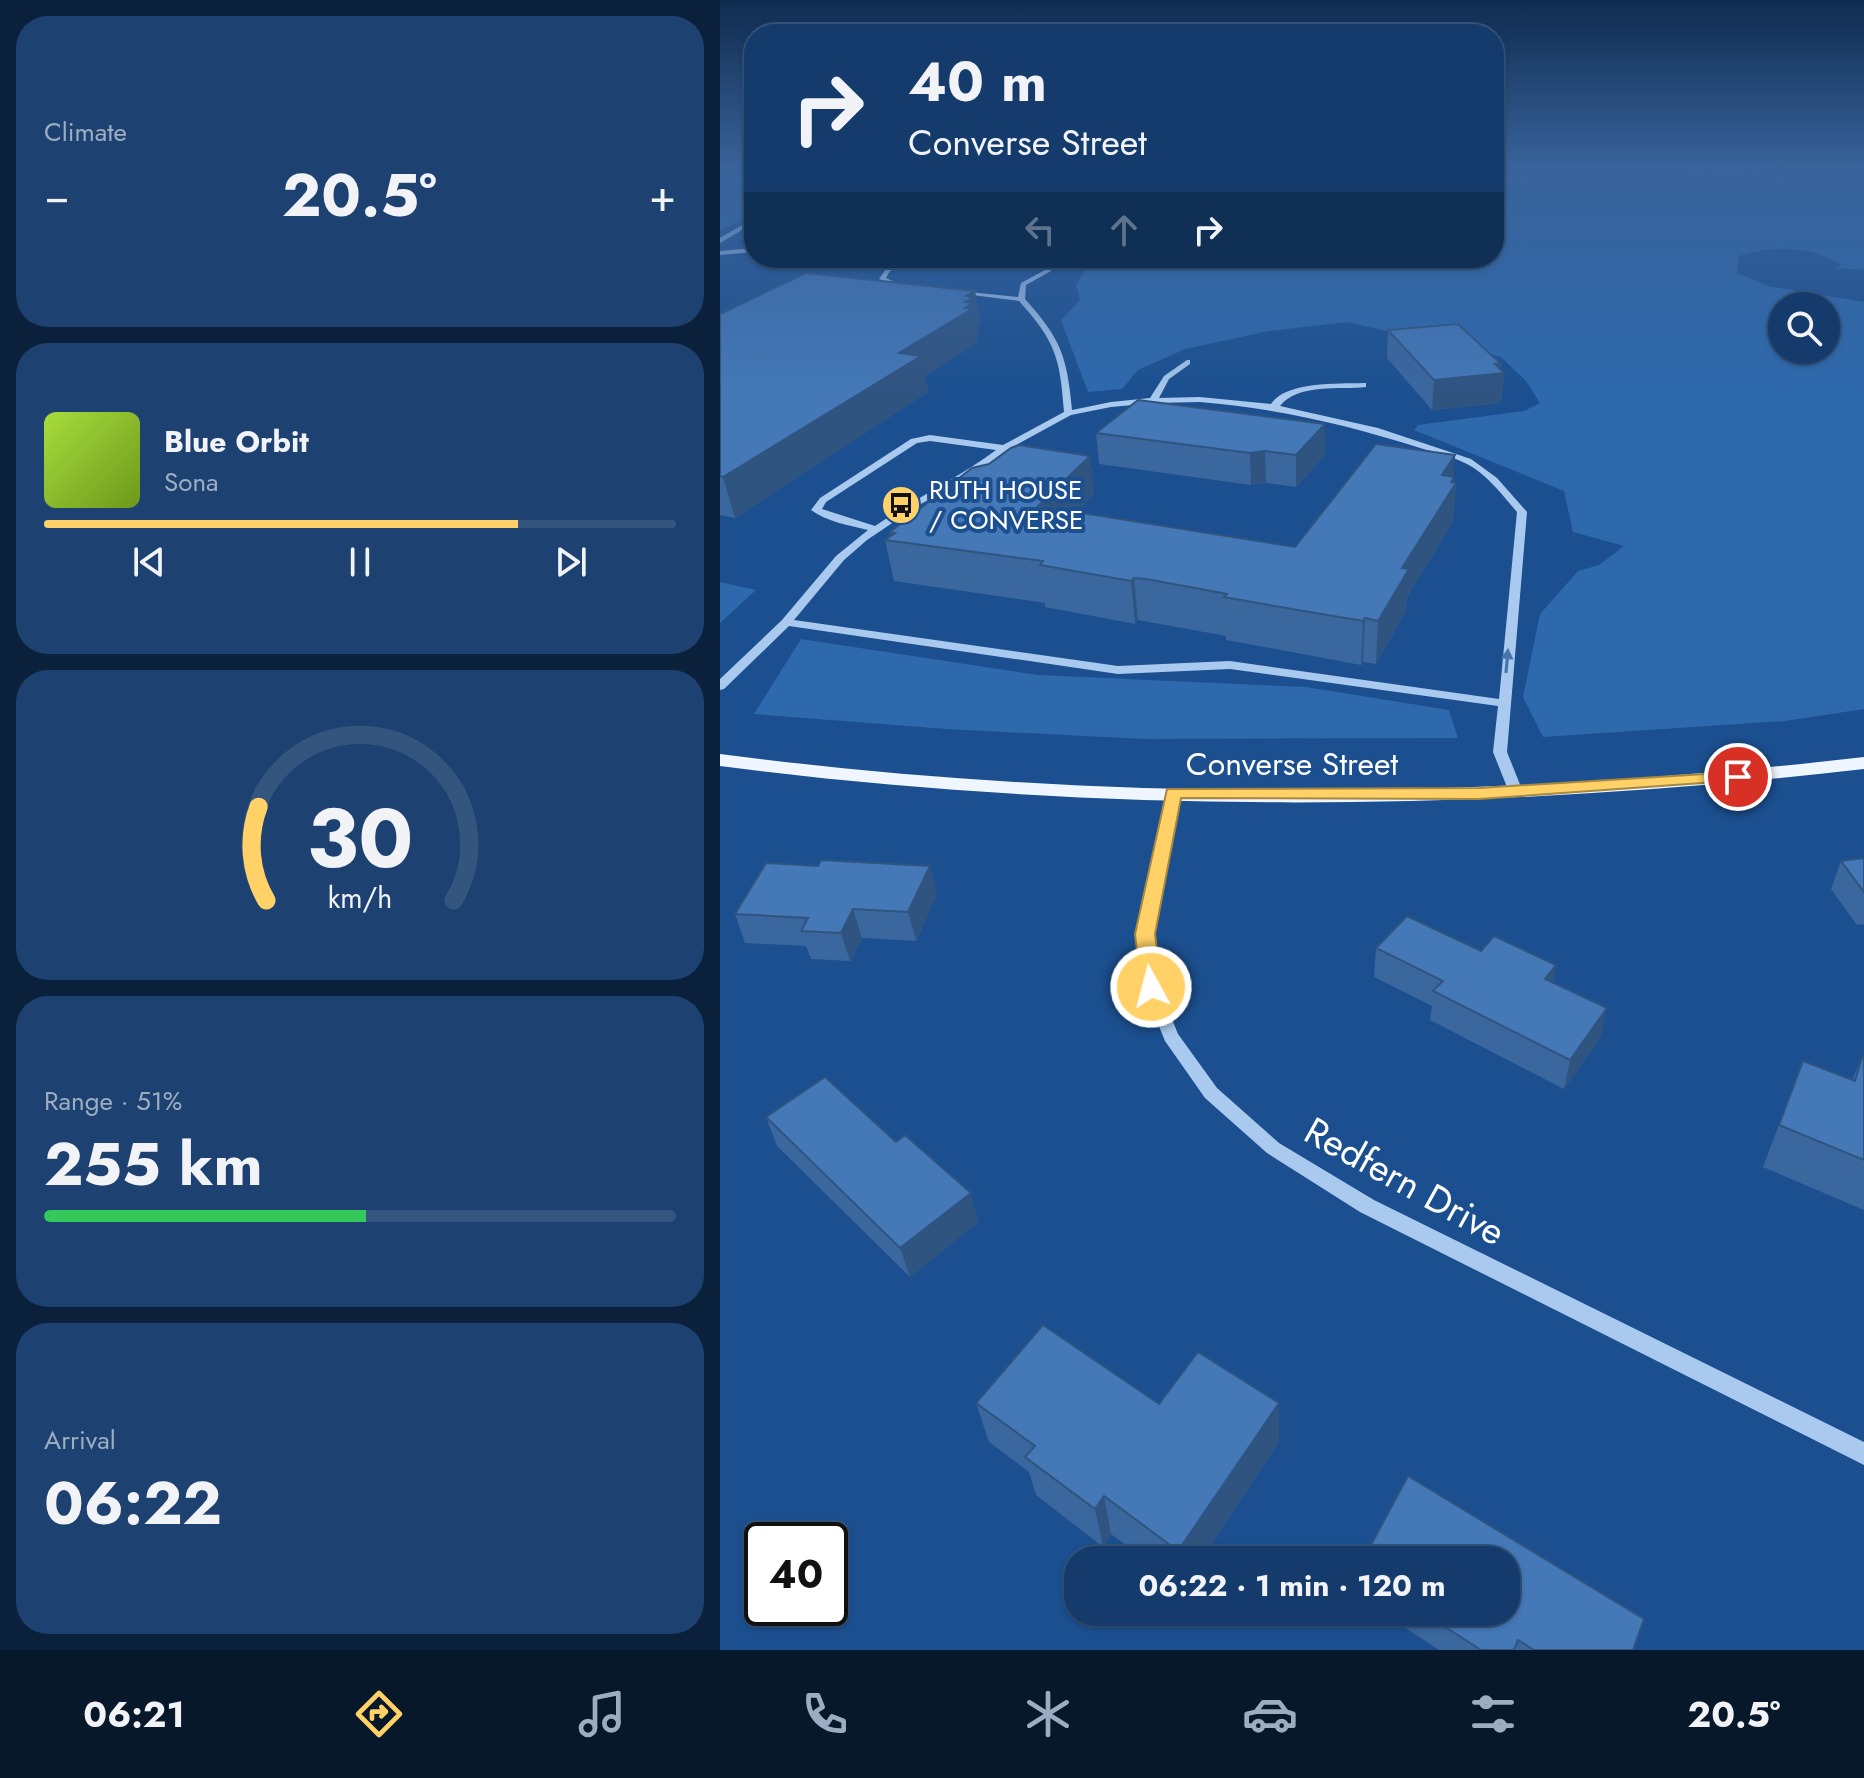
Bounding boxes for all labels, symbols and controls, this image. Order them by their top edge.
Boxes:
text: 40 m [908,41,1047,122]
icon: right [776,56,880,160]
text: Climate [44,113,127,151]
text: Converse Street [908,116,1147,168]
text: 20.5° [282,152,437,239]
text: − [44,164,70,228]
text: + [649,164,676,228]
icon: left [1018,208,1062,252]
icon: ahead [1102,208,1146,252]
icon: right [1186,208,1230,252]
map controls [1768,292,1840,364]
button: search [1768,292,1840,364]
text: Blue Orbit [164,420,309,463]
text: Sona [164,463,219,501]
place label: RUTH HOUSE / CONVERSE [929,471,1083,539]
bus stop icon: RUTH HOUSE / CONVERSE [880,484,922,526]
icon: previous [127,540,171,584]
icon: pause [338,540,382,584]
icon: next [549,540,593,584]
one-way arrow [1501,648,1514,673]
street label: Converse Street [1186,741,1399,787]
pin [1704,743,1772,811]
icon: arrive [1716,755,1760,799]
text: 30 [307,778,413,898]
text: km/h [328,877,392,919]
position arrow [1109,945,1193,1029]
text: Range · 51% [44,1082,182,1120]
street label: Redfern Drive [1295,1103,1515,1259]
text: 255 km [44,1121,263,1208]
text: Arrival [44,1421,116,1459]
text: 06:22 [44,1460,222,1547]
speed limit sign: 40 [744,1522,848,1626]
text: 06:22 · 1 min · 120 m [1138,1564,1446,1607]
icon: directions [351,1686,407,1742]
icon: music [574,1686,630,1742]
icon: phone [797,1686,853,1742]
icon: climate [1020,1686,1076,1742]
icon: car [1242,1686,1298,1742]
icon: filters [1465,1686,1521,1742]
text: 06:21 [83,1688,185,1740]
text: 20.5° [1688,1688,1781,1740]

